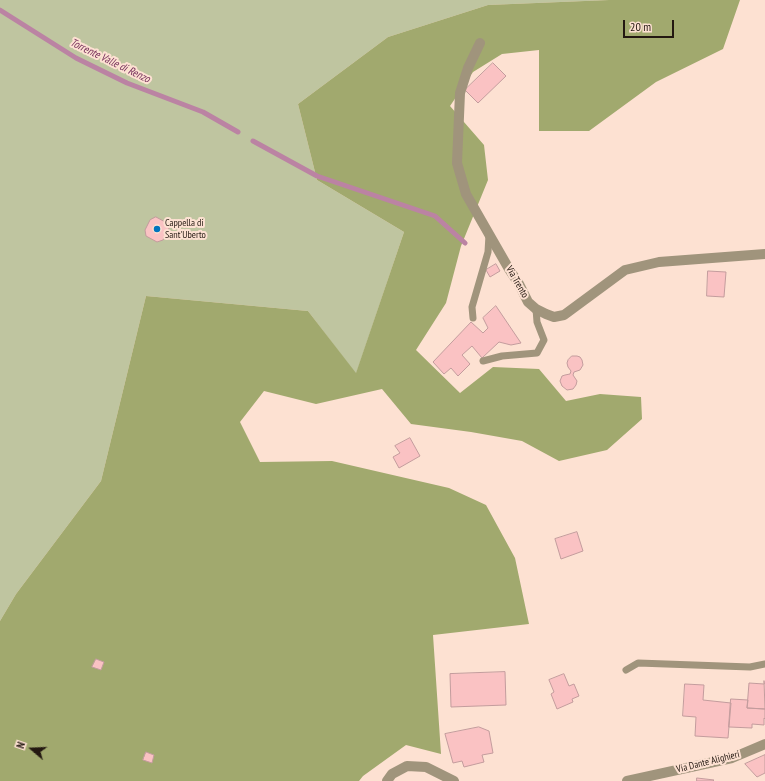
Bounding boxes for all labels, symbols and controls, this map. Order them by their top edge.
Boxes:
scale bar [625,12,676,38]
text: 20 m [630,19,651,34]
water label: Torrente Valle di Renzo [68,36,152,86]
place label: Cappella di Sant'Uberto [165,217,206,240]
marker: Cappella di Sant'Uberto [152,224,162,234]
street label: Via Trento [503,264,531,300]
north arrow [12,729,52,769]
text: N [13,740,28,750]
street label: Via Dante Alighieri [675,748,741,776]

